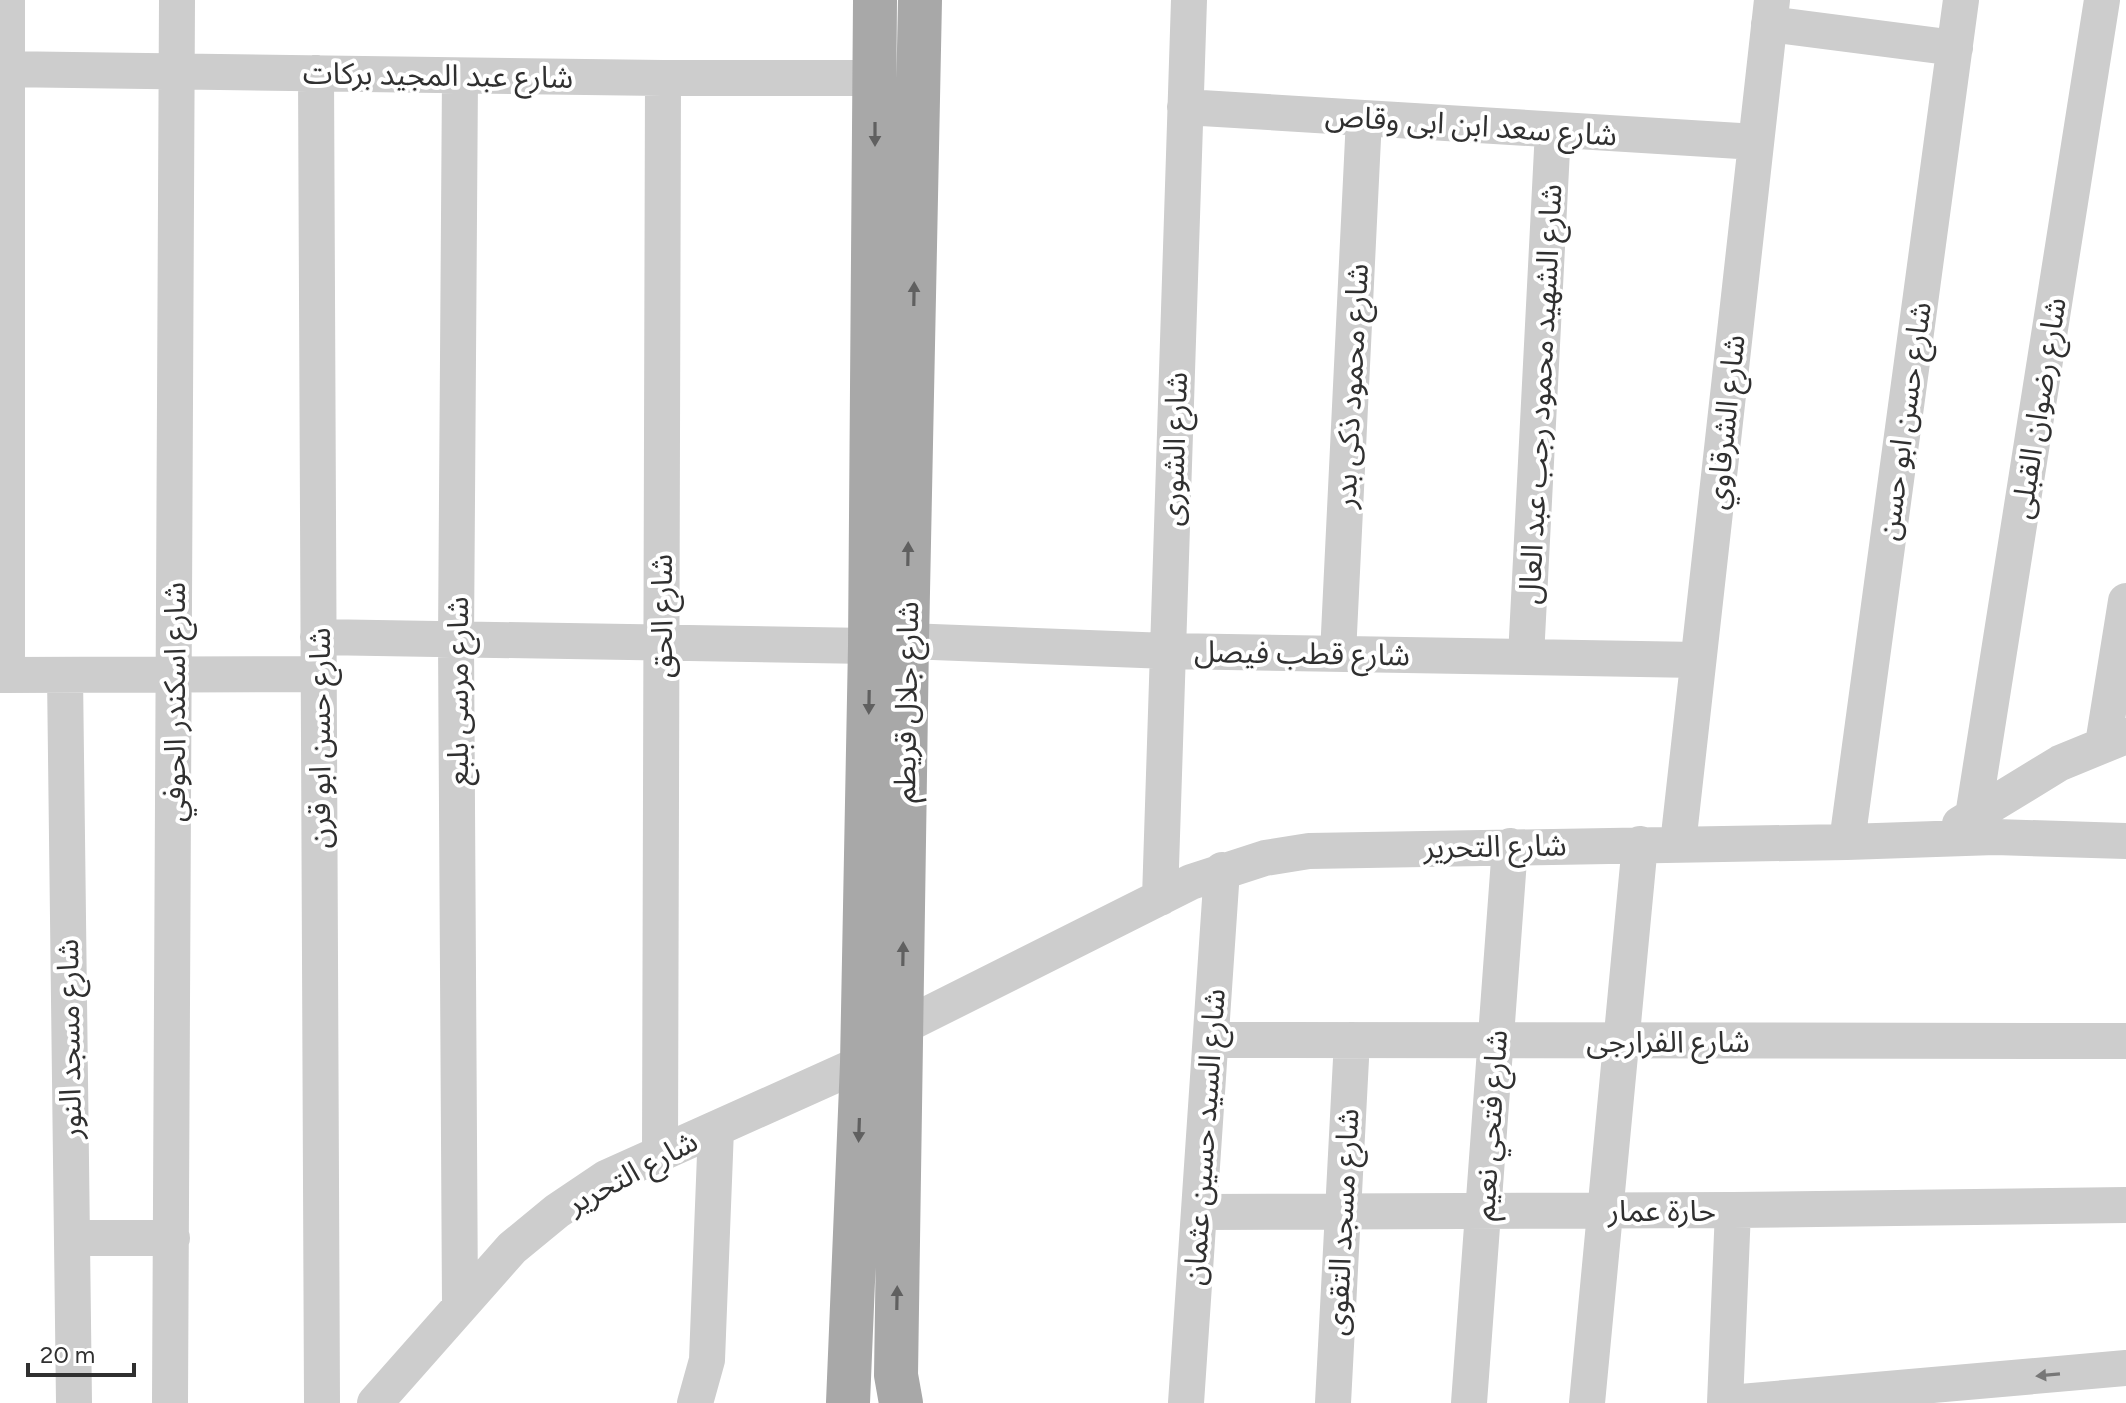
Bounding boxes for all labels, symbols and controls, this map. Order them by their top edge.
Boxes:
street label: شارع عبد المجيد بركات [303,54,573,100]
street label: شارع سعد ابن ابى وقاص [1324,96,1618,158]
one-way arrow [869,122,881,147]
street label: شارع الشهيد محمود رجب عبد العال [1511,183,1573,605]
street label: شارع محمود ذكى بدر [1326,263,1380,511]
one-way arrow [907,281,920,306]
street label: شارع رضوان القبلى [2002,295,2078,522]
street label: شارع حسن ابو حسن [1869,299,1943,543]
street label: شارع الشرقاوي [1697,333,1758,512]
street label: شارع الشورى [1153,371,1199,527]
one-way arrow [902,541,915,566]
street label: شارع الحق [643,554,684,678]
street label: شارع اسكندر الحوفي [156,582,197,822]
street label: شارع مرسى بلبع [439,597,480,785]
street label: شارع جلال قريطم [886,601,931,803]
street label: شارع حسن ابو قرن [301,628,342,848]
street label: شارع قطب فيصل [1194,633,1410,677]
one-way arrow [863,690,875,715]
street label: شارع التحرير [1422,826,1567,870]
street label: شارع مسجد النور [49,939,93,1140]
one-way arrow [897,941,909,966]
street label: شارع السيد حسين عثمان [1175,987,1237,1287]
street label: شارع الفرارجى [1586,1023,1750,1064]
street label: شارع فتحي نعيم [1465,1029,1520,1222]
street label: شارع مسجد التقوى [1318,1107,1370,1337]
one-way arrow [853,1118,866,1143]
street label: شارع التحرير [559,1122,706,1226]
street label: حارة عمار [1607,1192,1716,1229]
one-way arrow [891,1285,903,1310]
scale bar [28,1327,134,1377]
text: 20 m [40,1340,95,1369]
one-way arrow [2035,1369,2060,1382]

